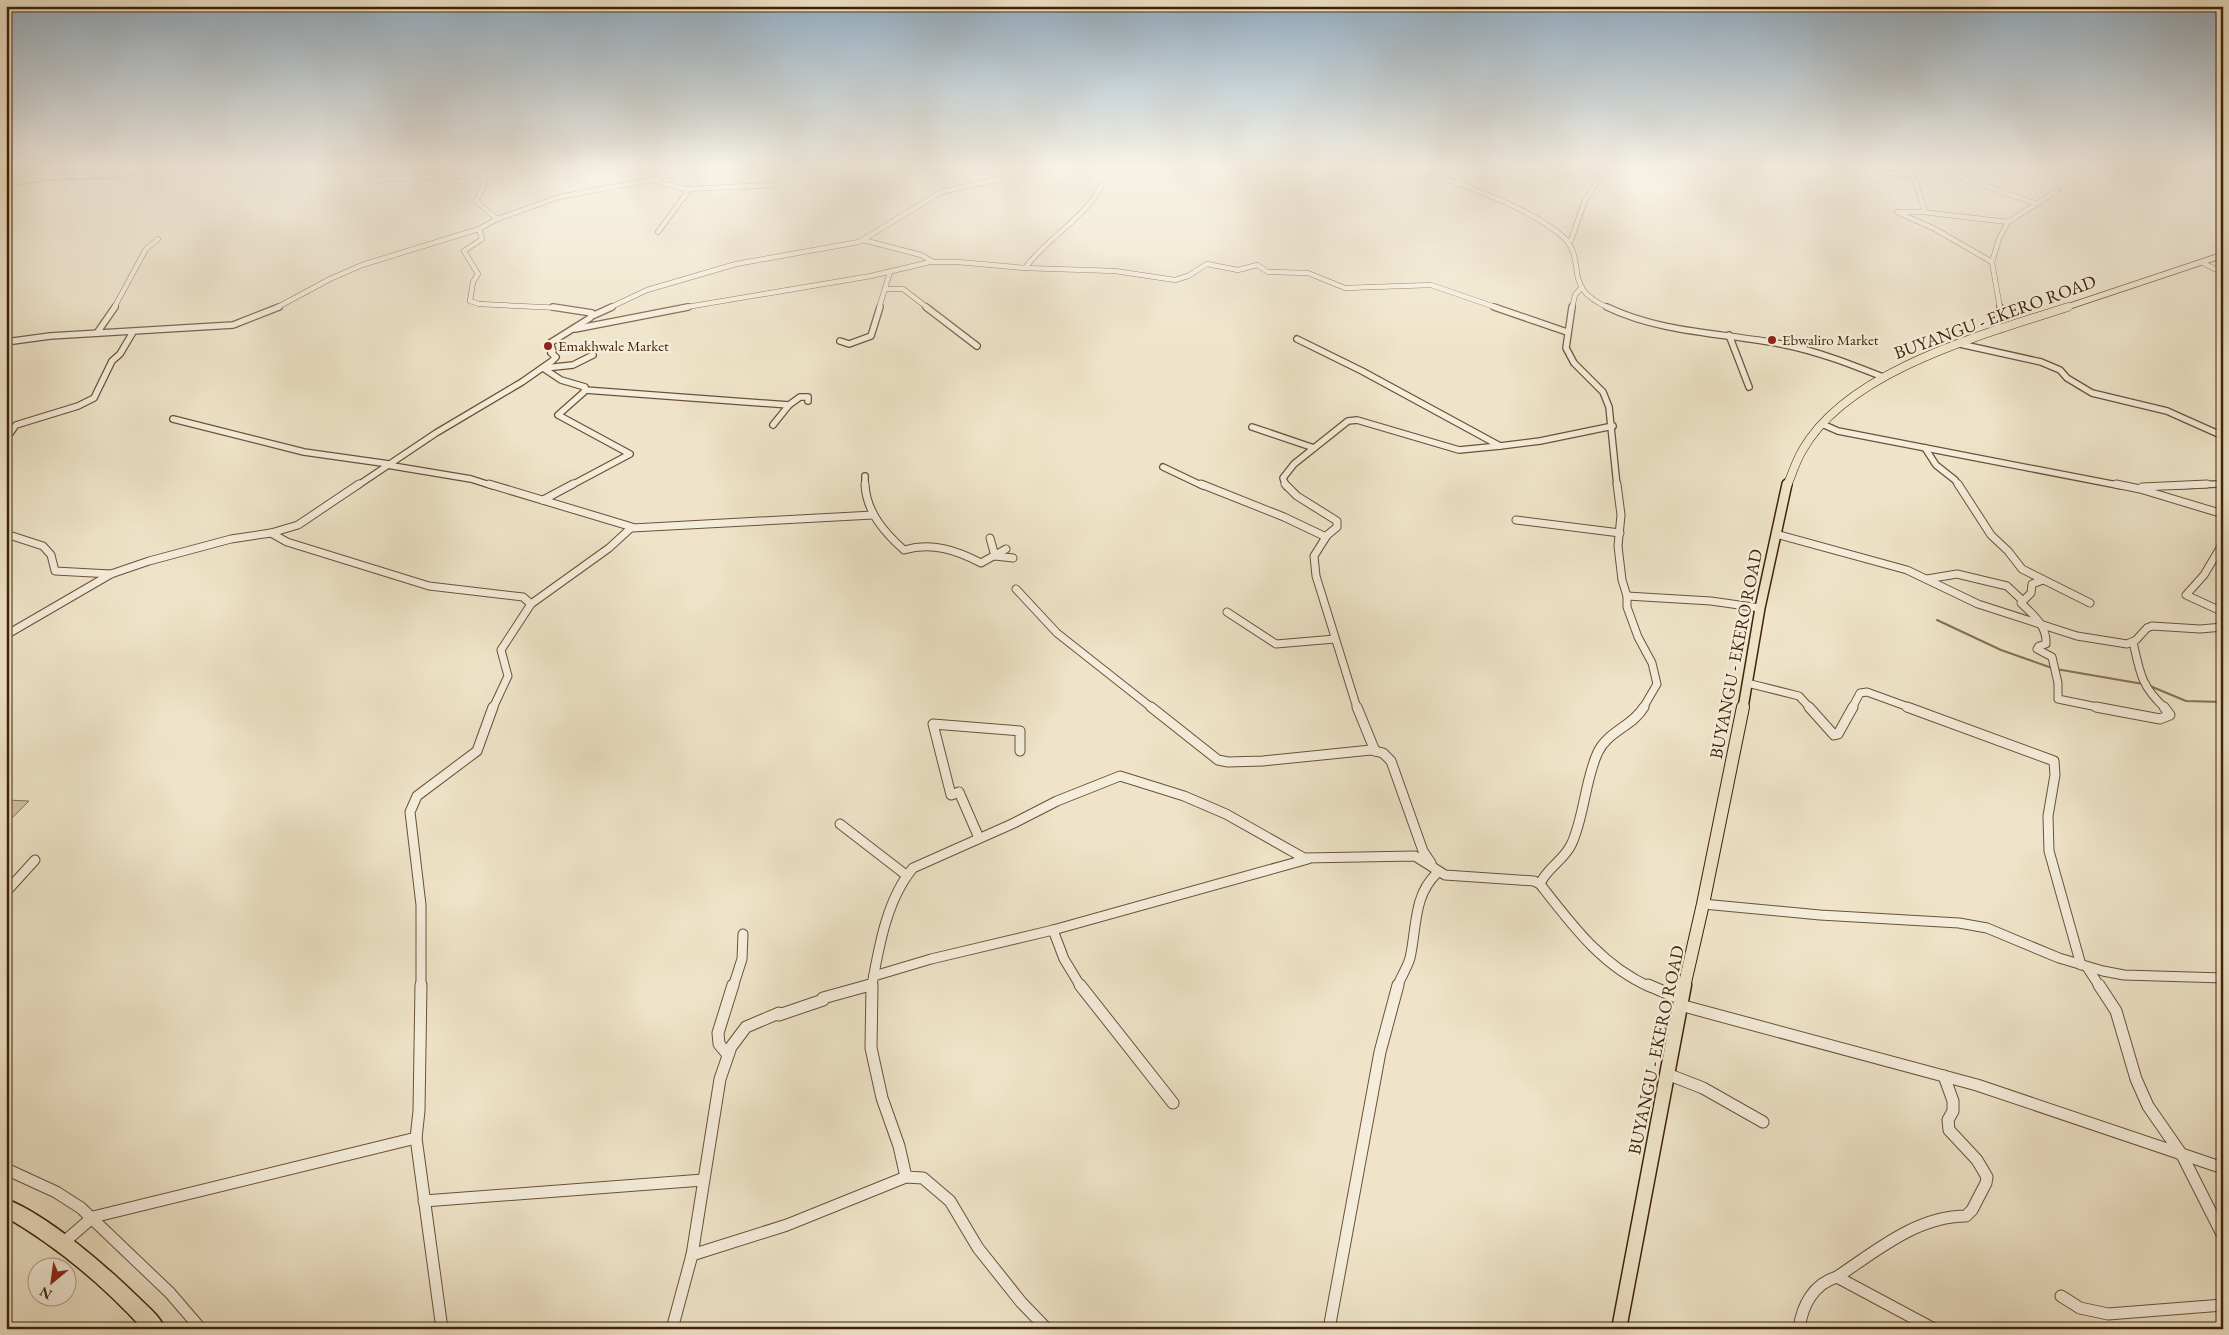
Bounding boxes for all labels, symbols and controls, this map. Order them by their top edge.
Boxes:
street label: BUYANGU - EKERO ROAD [1891,269,2099,364]
place label: Ebwaliro Market [1782,330,1879,349]
marker: Ebwaliro Market [1766,334,1778,346]
place label: Emakhwale Market [558,336,669,355]
marker: Emakhwale Market [542,340,554,352]
street label: BUYANGU - EKERO ROAD [1704,547,1767,761]
street label: BUYANGU - EKERO ROAD [1622,943,1689,1157]
north arrow [28,1258,78,1308]
text: N [36,1282,55,1304]

